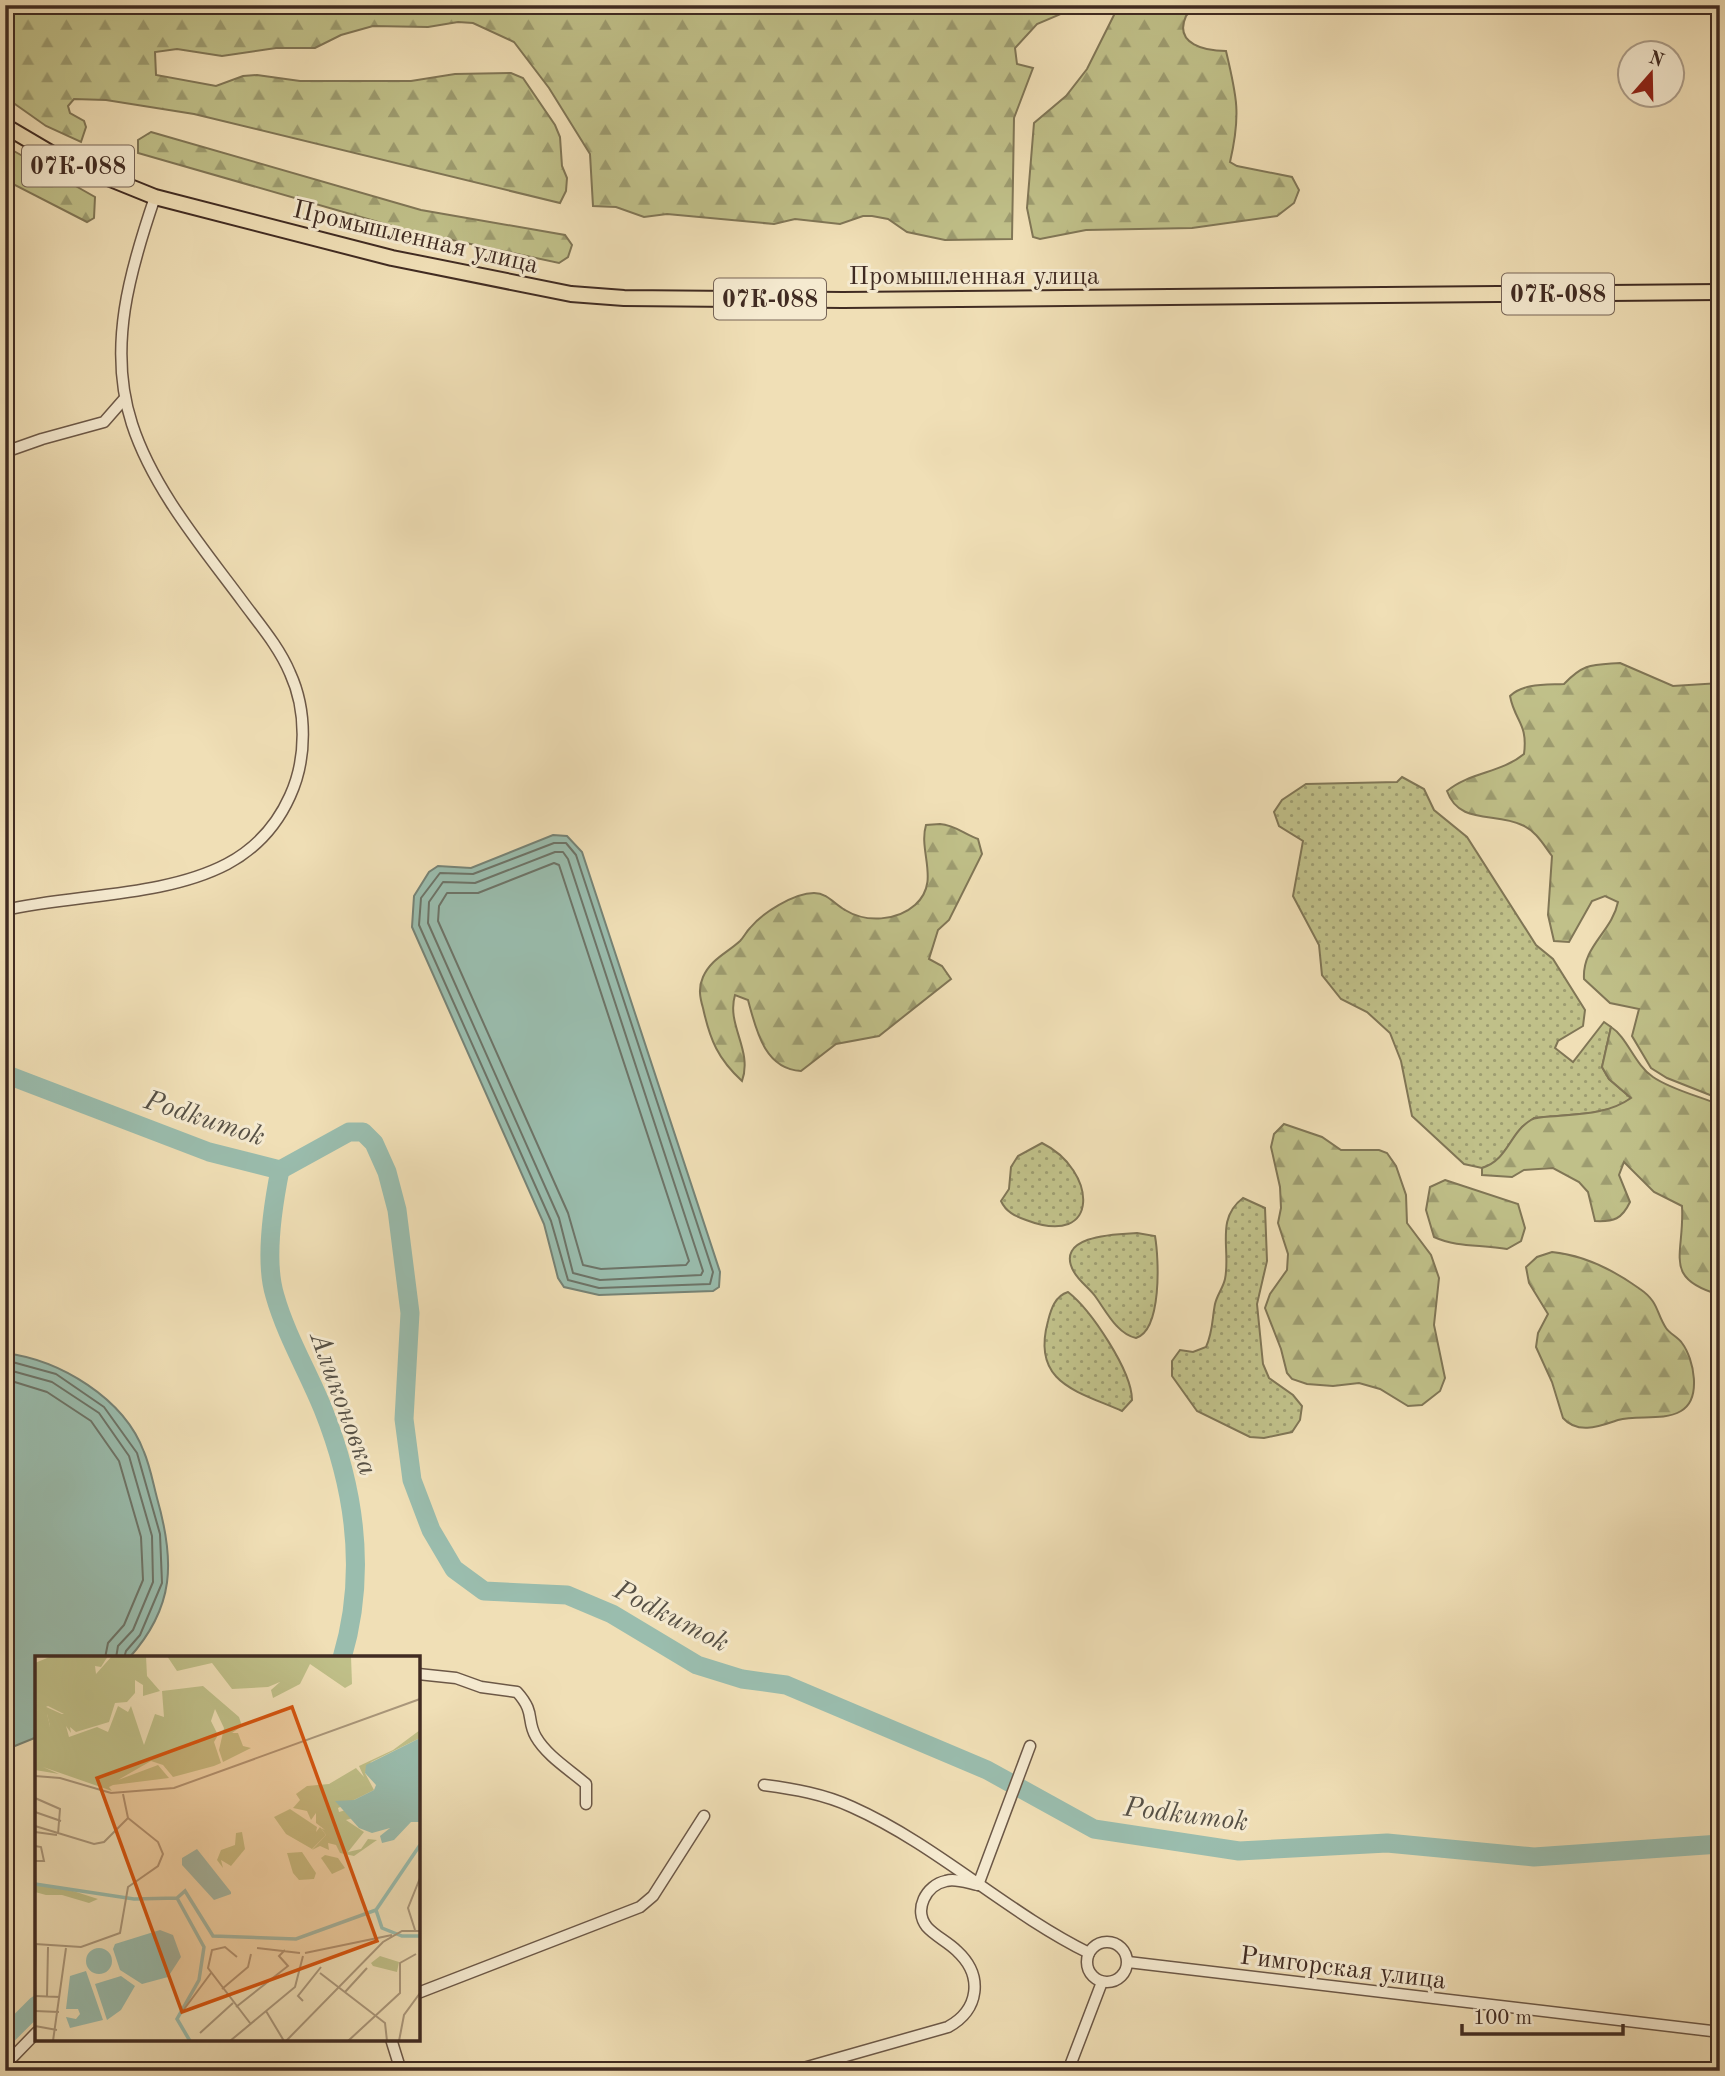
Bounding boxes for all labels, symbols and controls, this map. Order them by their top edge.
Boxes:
north arrow [1616,38,1686,108]
text: N [1646,49,1666,72]
road number: 07К-088 [22,146,134,186]
street label: Промышленная улица [290,197,541,279]
street label: Промышленная улица [848,264,1100,290]
road number: 07К-088 [1502,274,1614,314]
road number: 07К-088 [714,278,826,320]
water label: Podkumok [139,1087,268,1152]
water label: Аликоновка [303,1327,381,1479]
water label: Podkumok [608,1576,733,1659]
inset map [35,1656,420,2041]
water label: Podkumok [1121,1794,1249,1837]
street label: Римгорская улица [1238,1943,1447,1995]
scale bar [1462,1992,1624,2036]
text: 100 m [1473,2008,1532,2029]

